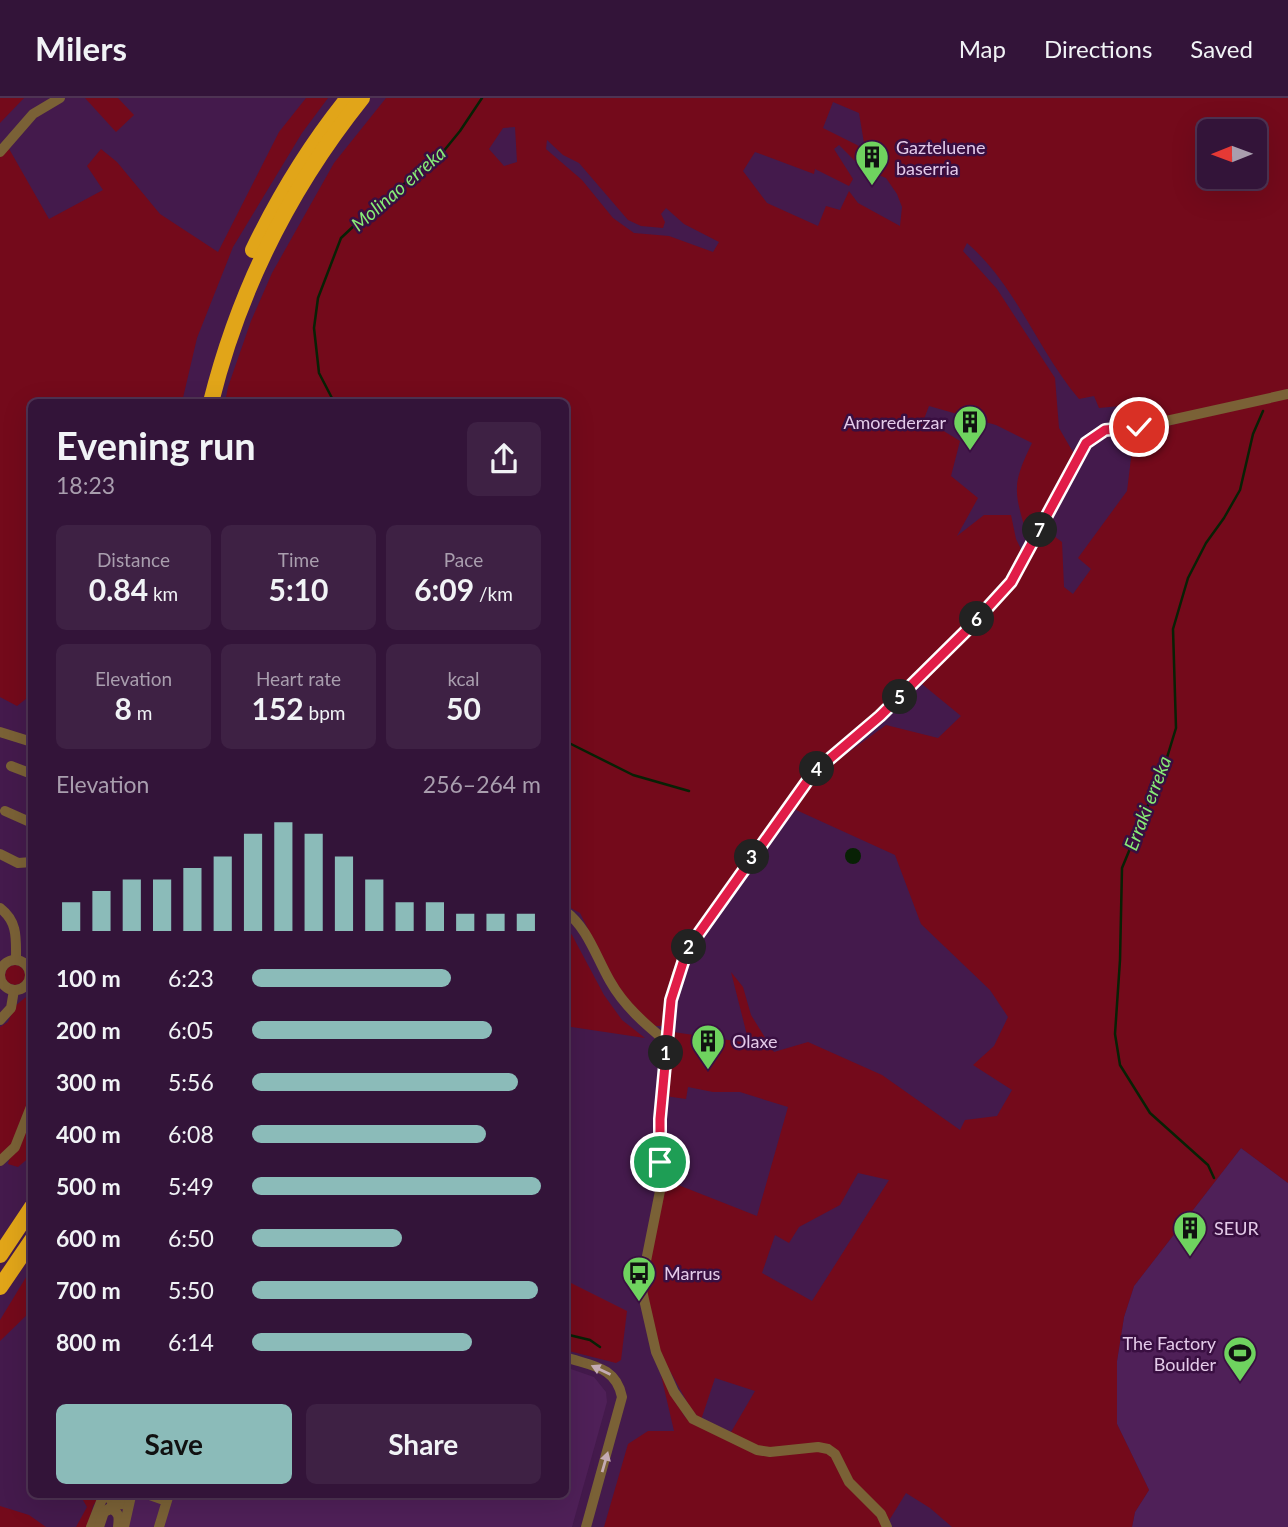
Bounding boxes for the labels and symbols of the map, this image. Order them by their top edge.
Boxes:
north arrow [1197,119,1267,189]
place label: Gazteluene baserria [896,136,985,179]
building icon: Gazteluene baserria [853,138,891,187]
water label: Molinao erreka [346,141,450,235]
pin [1109,397,1169,457]
building icon: Amorederzar [951,403,989,452]
place label: Amorederzar [843,411,946,433]
pin: 7 [1023,512,1058,548]
pin: 6 [960,602,995,636]
pin: 5 [883,680,918,714]
pin: 4 [800,752,834,786]
water label: Erraki erreka [1119,753,1175,853]
pin: 3 [734,840,770,874]
pin: 2 [672,930,706,964]
building icon: Olaxe [689,1022,727,1071]
place label: Olaxe [732,1030,778,1052]
pin: 1 [648,1035,684,1070]
pin [630,1132,690,1192]
building icon: SEUR [1171,1209,1209,1258]
place label: SEUR [1214,1217,1259,1239]
bus stop icon: Marrus [620,1254,658,1303]
place label: Marrus [664,1262,721,1284]
place label: The Factory Boulder [1122,1332,1217,1375]
sports icon: The Factory Boulder [1221,1334,1259,1383]
one-way arrow [591,1364,611,1376]
one-way arrow [600,1451,611,1473]

